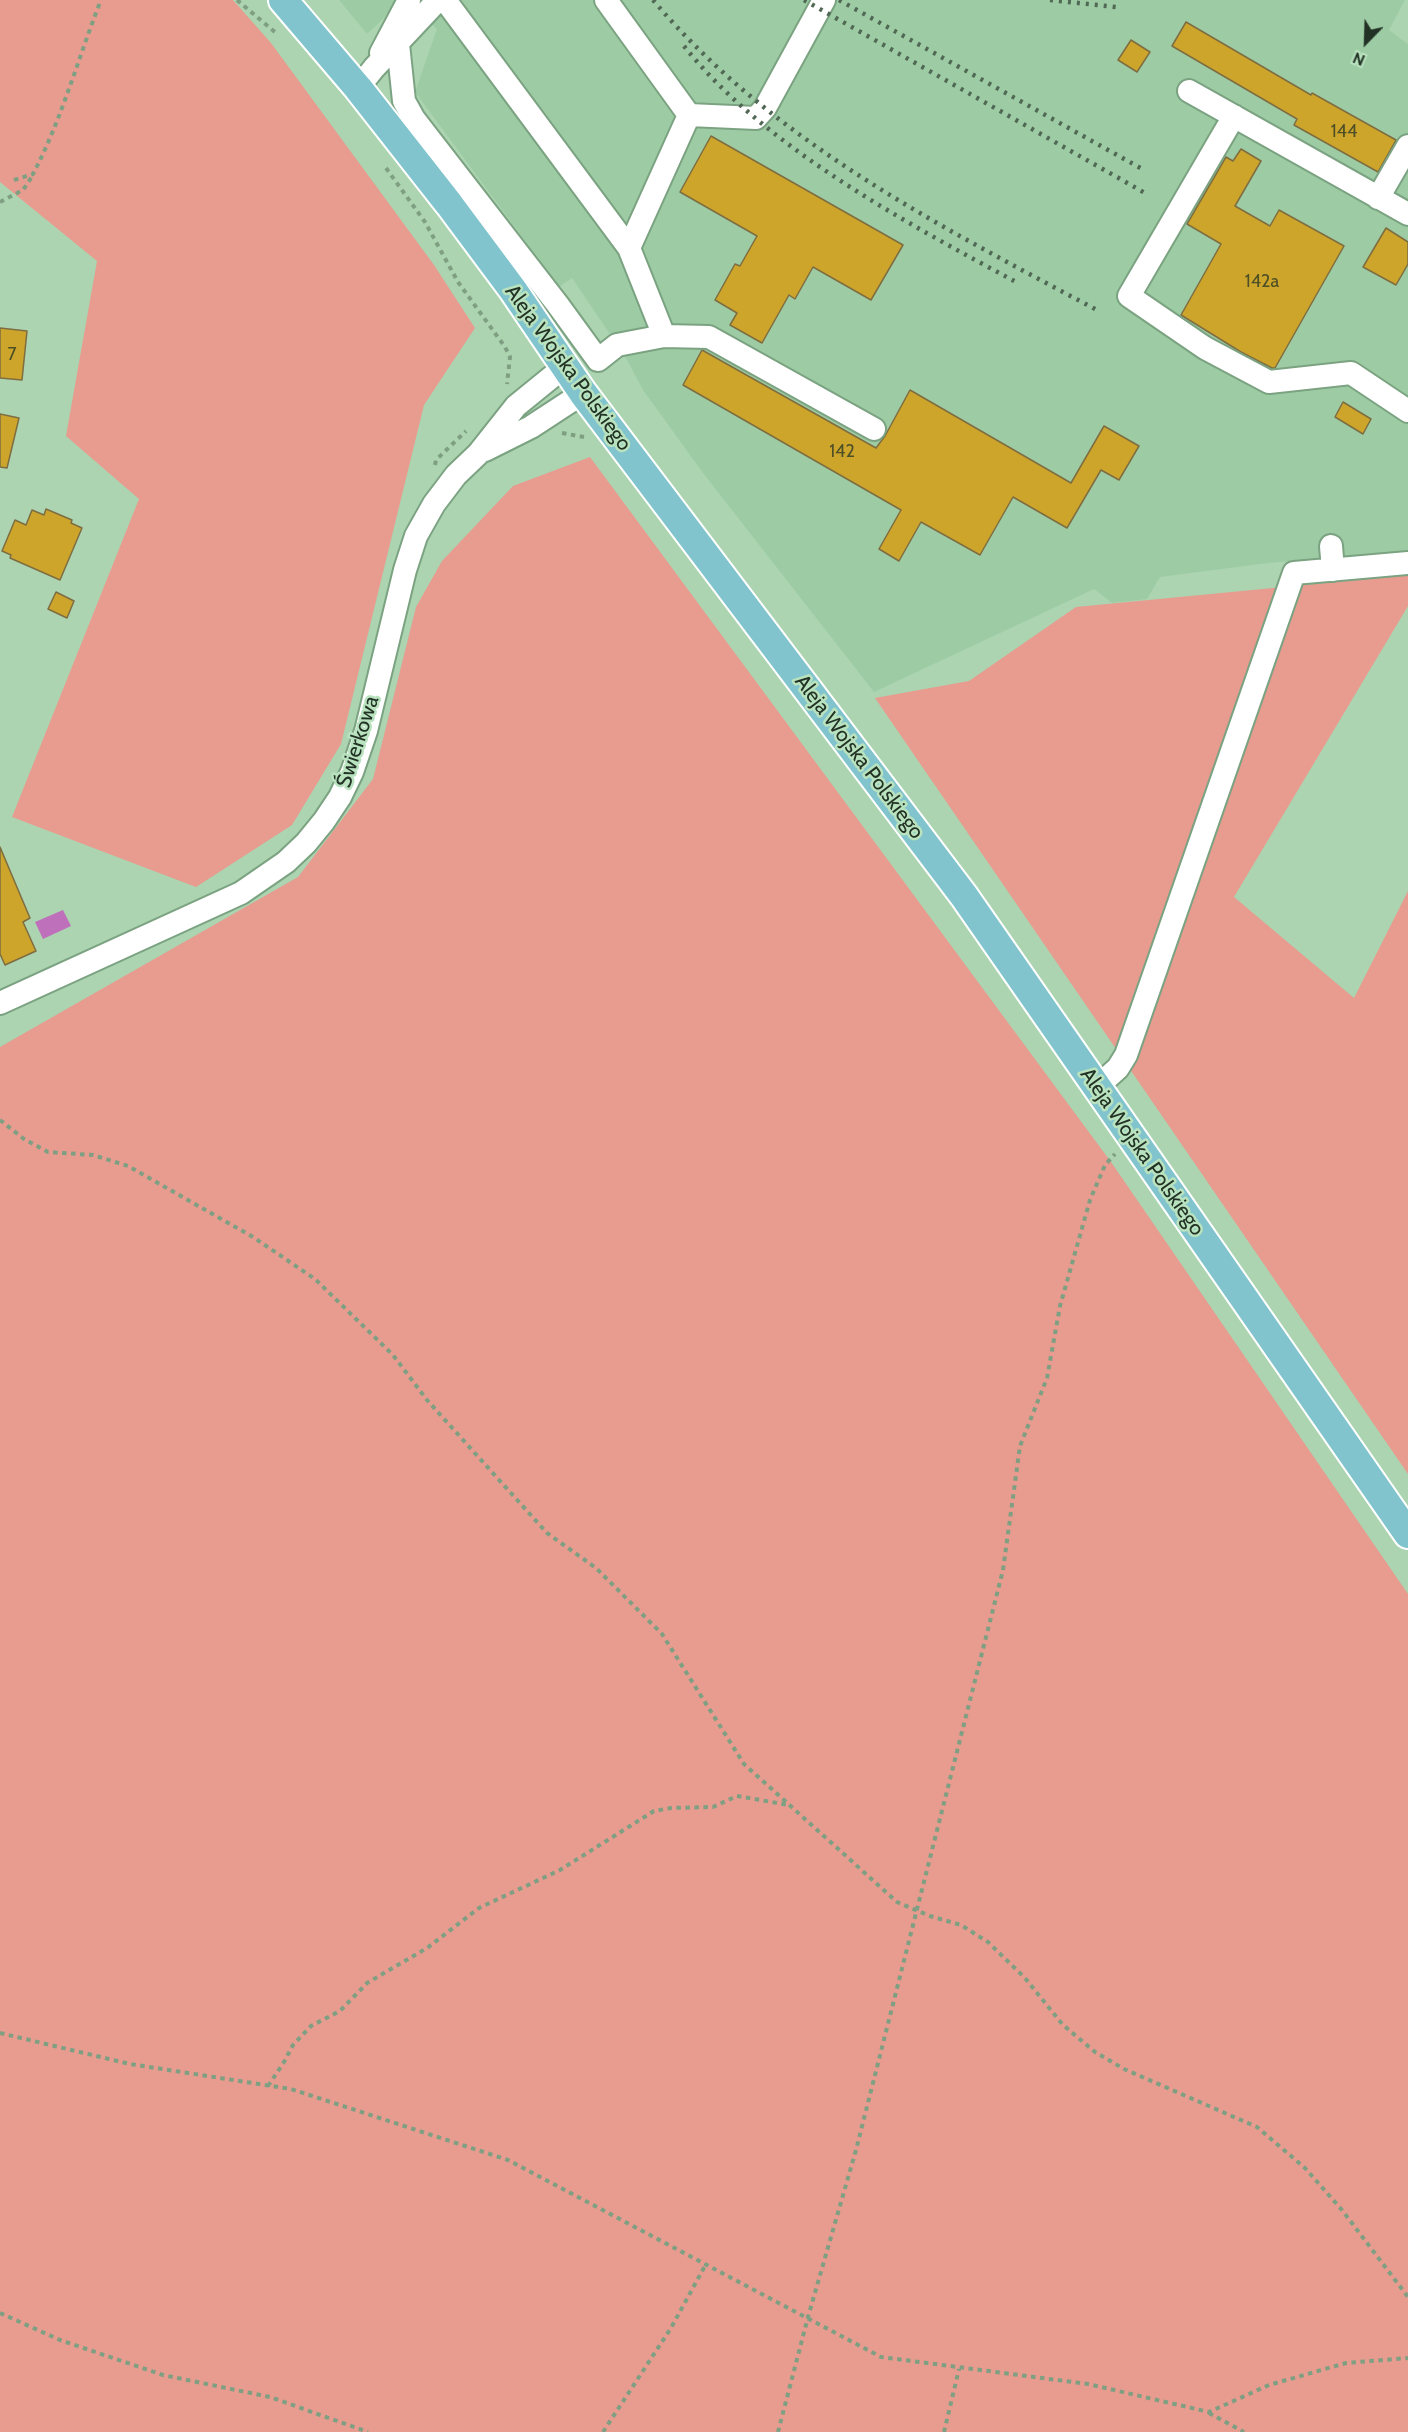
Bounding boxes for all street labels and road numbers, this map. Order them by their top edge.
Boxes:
street label: Aleja Wojska Polskiego [499,280,637,456]
street label: Aleja Wojska Polskiego [789,670,929,844]
street label: Świerkowa [331,693,385,791]
street label: Aleja Wojska Polskiego [1075,1063,1209,1241]

